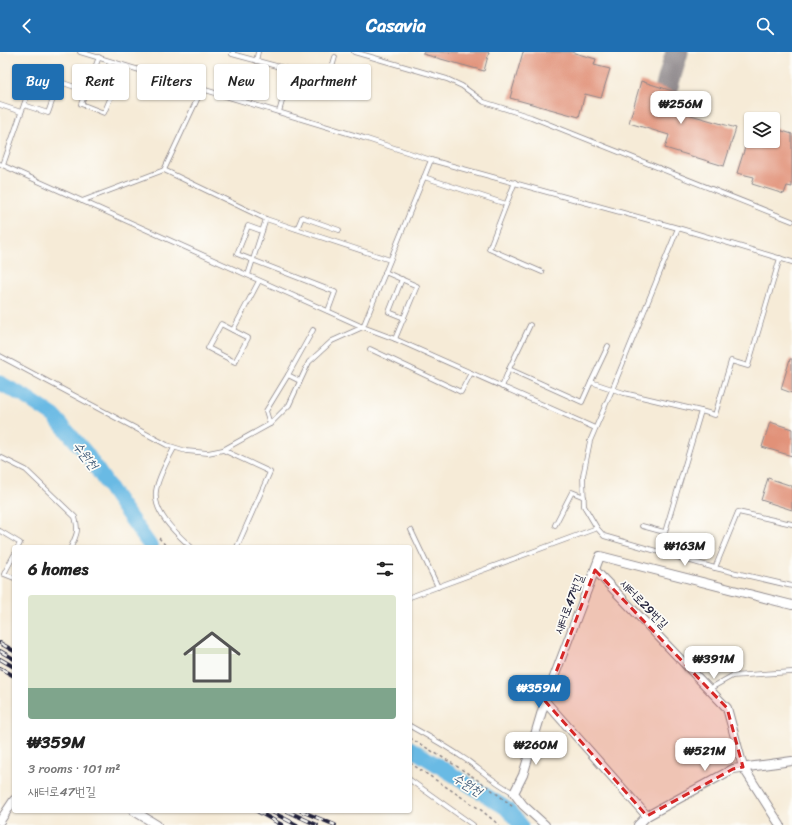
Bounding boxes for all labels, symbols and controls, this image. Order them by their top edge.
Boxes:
text: Casavia [366,10,426,42]
icon: back [16,15,38,37]
icon: search [754,15,776,37]
chip: Buy [12,64,64,100]
chip: Rent [72,64,129,100]
chip: Filters [137,64,206,100]
chip: New [214,64,269,100]
chip: Apartment [277,64,371,100]
pin: ₩256M [653,91,709,125]
text: ₩256M [659,92,703,115]
map controls [744,112,780,148]
button: layers [744,112,780,148]
water label: 수원천 [67,436,105,476]
pin: ₩163M [657,533,713,567]
text: ₩163M [665,534,705,557]
text: 6 homes [28,554,88,584]
icon: filters [374,558,396,580]
street label: 새터로47번길 [548,571,591,637]
street label: 새터로29번길 [614,574,674,634]
icon: home [176,621,248,693]
pin: ₩391M [686,646,742,680]
text: ₩391M [693,647,735,670]
pin: ₩359M [511,675,567,709]
text: ₩359M [517,676,561,699]
text: ₩359M [28,727,85,757]
pin: ₩260M [508,732,564,766]
text: ₩260M [514,733,558,756]
pin: ₩521M [677,738,733,772]
text: ₩521M [684,739,726,762]
text: 3 rooms · 101 m² [28,757,120,780]
water label: 수원천 [448,766,488,803]
text: 새터로47번길 [28,780,96,803]

